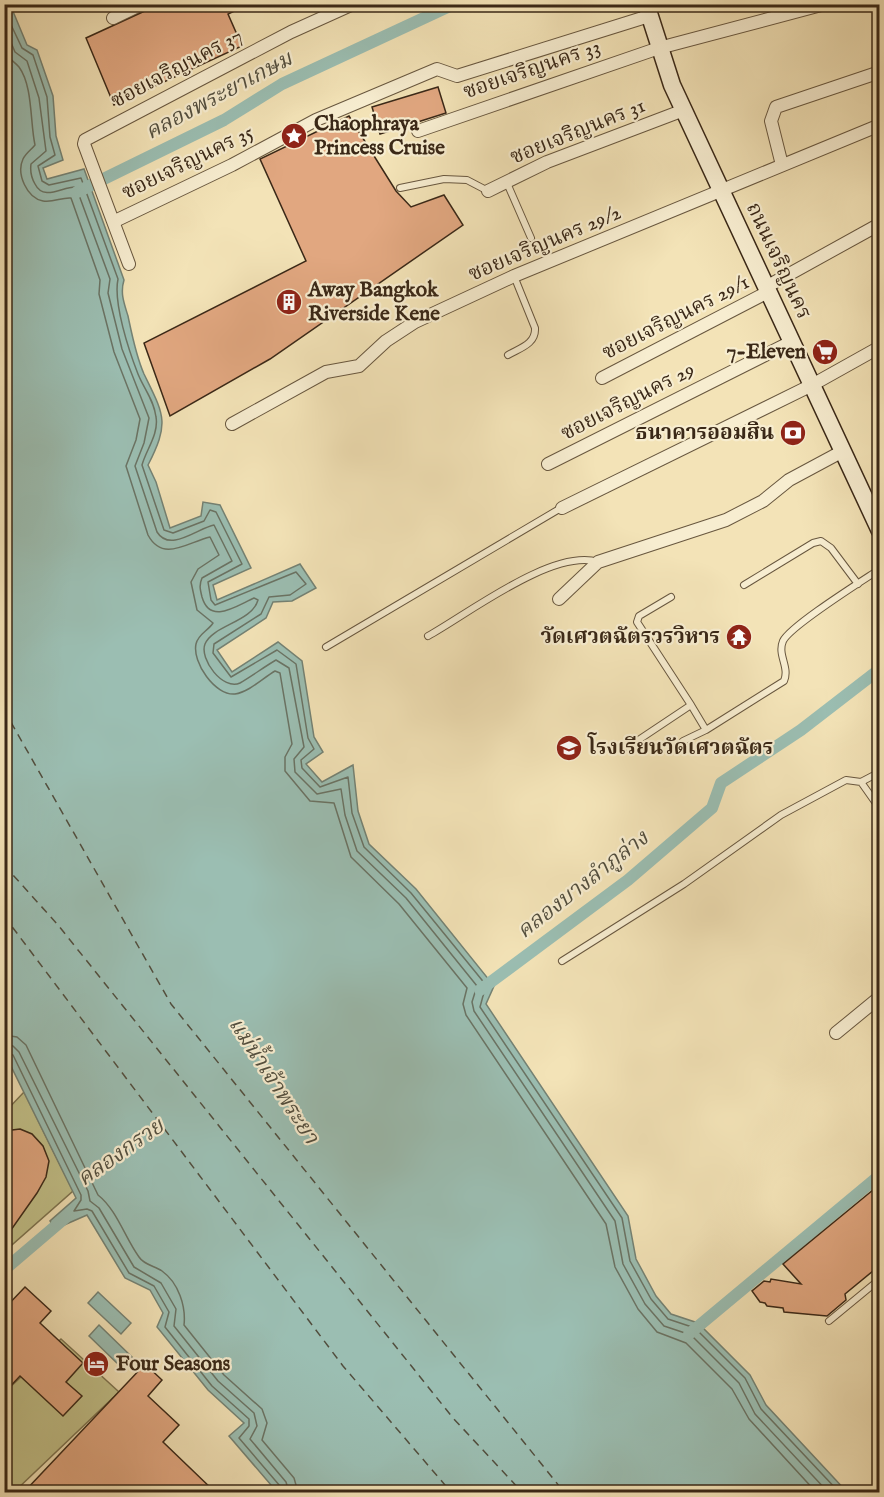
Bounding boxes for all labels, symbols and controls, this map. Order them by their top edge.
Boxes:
street label: ซอยเจริญนคร 37 [106,23,248,115]
street label: ซอยเจริญนคร 33 [460,34,604,106]
water label: คลองพระยาเกษม [141,45,299,147]
street label: ซอยเจริญนคร 31 [506,93,650,171]
place label: Chaophraya Princess Cruise [314,111,445,162]
street label: ซอยเจริญนคร 35 [118,119,259,207]
place icon: Chaophraya Princess Cruise [279,121,309,151]
street label: ถนนเจริญนคร [739,198,817,324]
street label: ซอยเจริญนคร 29/2 [465,200,626,288]
street label: ซอยเจริญนคร 29/1 [598,269,754,367]
place label: Away Bangkok Riverside Kene [307,277,440,328]
building icon: Away Bangkok Riverside Kene [274,287,304,317]
supermarket icon: 7-Eleven [810,337,840,367]
place label: 7-Eleven [727,339,806,366]
street label: ซอยเจริญนคร 29 [557,357,699,447]
bank icon: ธนาคารออมสิน [778,418,808,448]
place label: ธนาคารออมสิน [635,420,774,447]
temple icon: วัดเศวตฉัตรวรวิหาร [724,622,754,652]
place label: วัดเศวตฉัตรวรวิหาร [541,624,720,651]
place label: โรงเรียนวัดเศวตฉัตร [587,732,773,762]
school or university icon: โรงเรียนวัดเศวตฉัตร [554,733,584,763]
water label: คลองบางลำภูล่าง [511,824,655,945]
water label: แม่น้ำเจ้าพระยา [222,1010,328,1151]
water label: คลองกรวย [72,1112,171,1193]
hotel icon: Four Seasons [81,1349,111,1379]
place label: Four Seasons [116,1351,230,1378]

